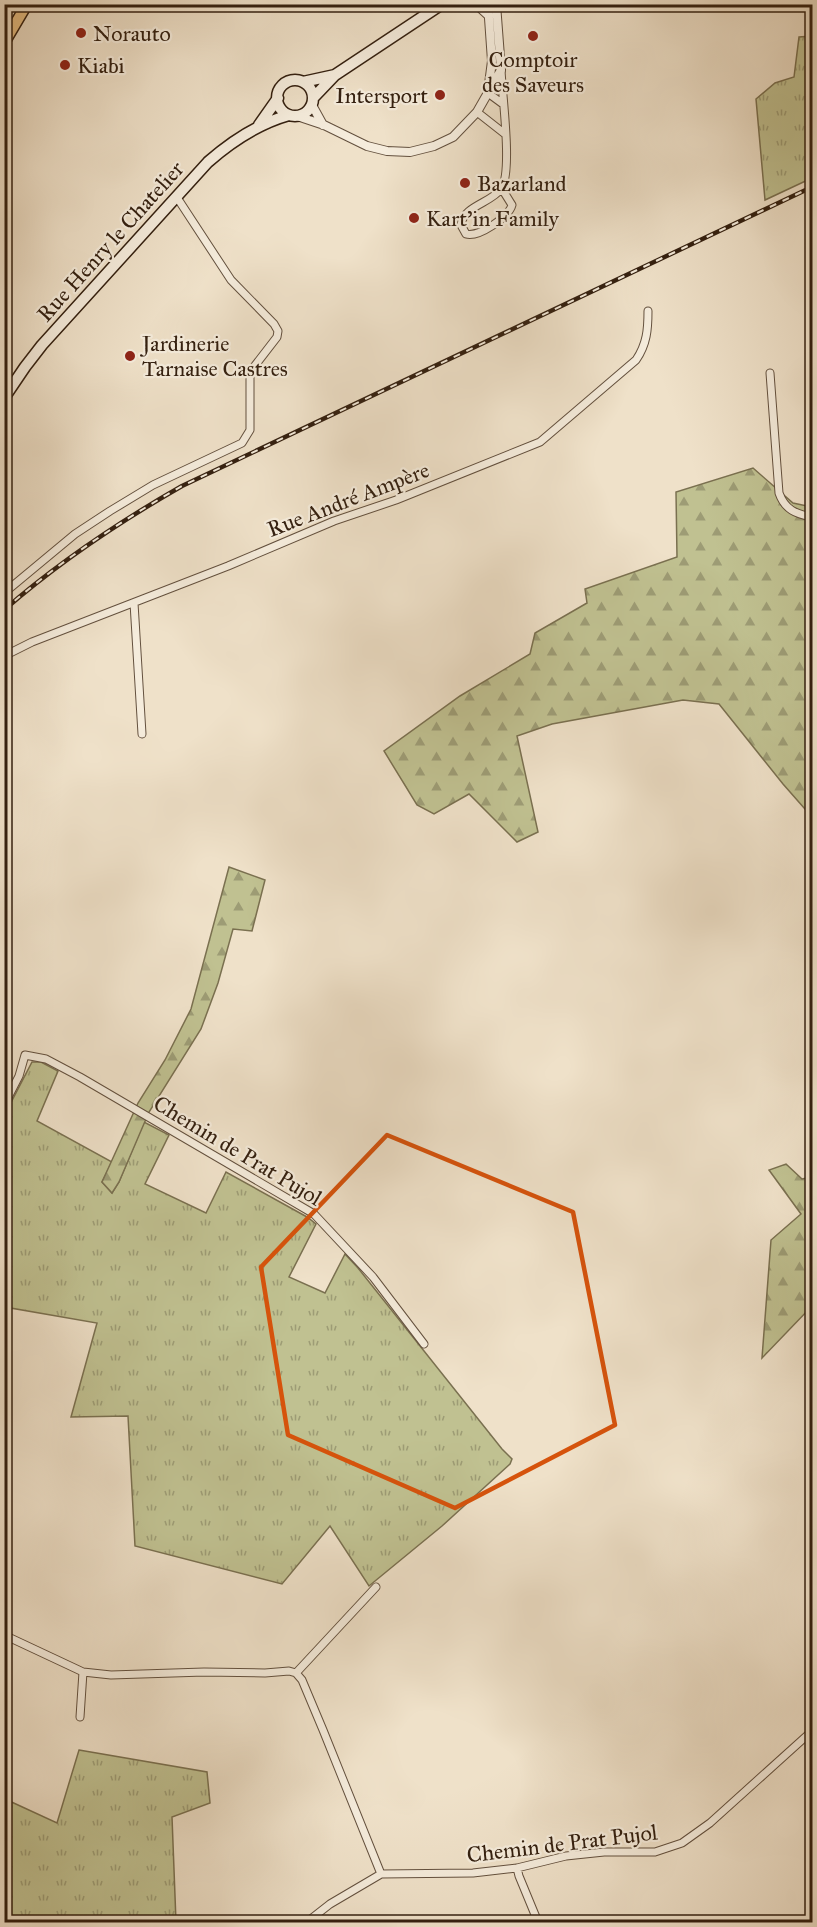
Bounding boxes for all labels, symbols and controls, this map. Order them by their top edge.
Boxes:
place label: Norauto [93,20,171,47]
marker: Norauto [74,26,88,40]
marker: Comptoir des Saveurs [526,29,540,43]
place label: Comptoir des Saveurs [482,46,584,98]
place label: Kiabi [77,52,125,79]
marker: Kiabi [58,58,72,72]
place label: Intersport [335,82,428,109]
marker: Intersport [433,88,447,102]
street label: Rue Henry le Chatelier [31,155,190,327]
place label: Bazarland [477,170,567,197]
marker: Bazarland [458,176,472,190]
place label: Kart'in Family [426,205,559,232]
marker: Kart'in Family [407,211,421,225]
place label: Jardinerie Tarnaise Castres [140,330,288,382]
marker: Jardinerie Tarnaise Castres [123,349,137,363]
street label: Rue André Ampère [263,456,433,543]
street label: Chemin de Prat Pujol [149,1089,327,1211]
street label: Chemin de Prat Pujol [465,1818,659,1869]

